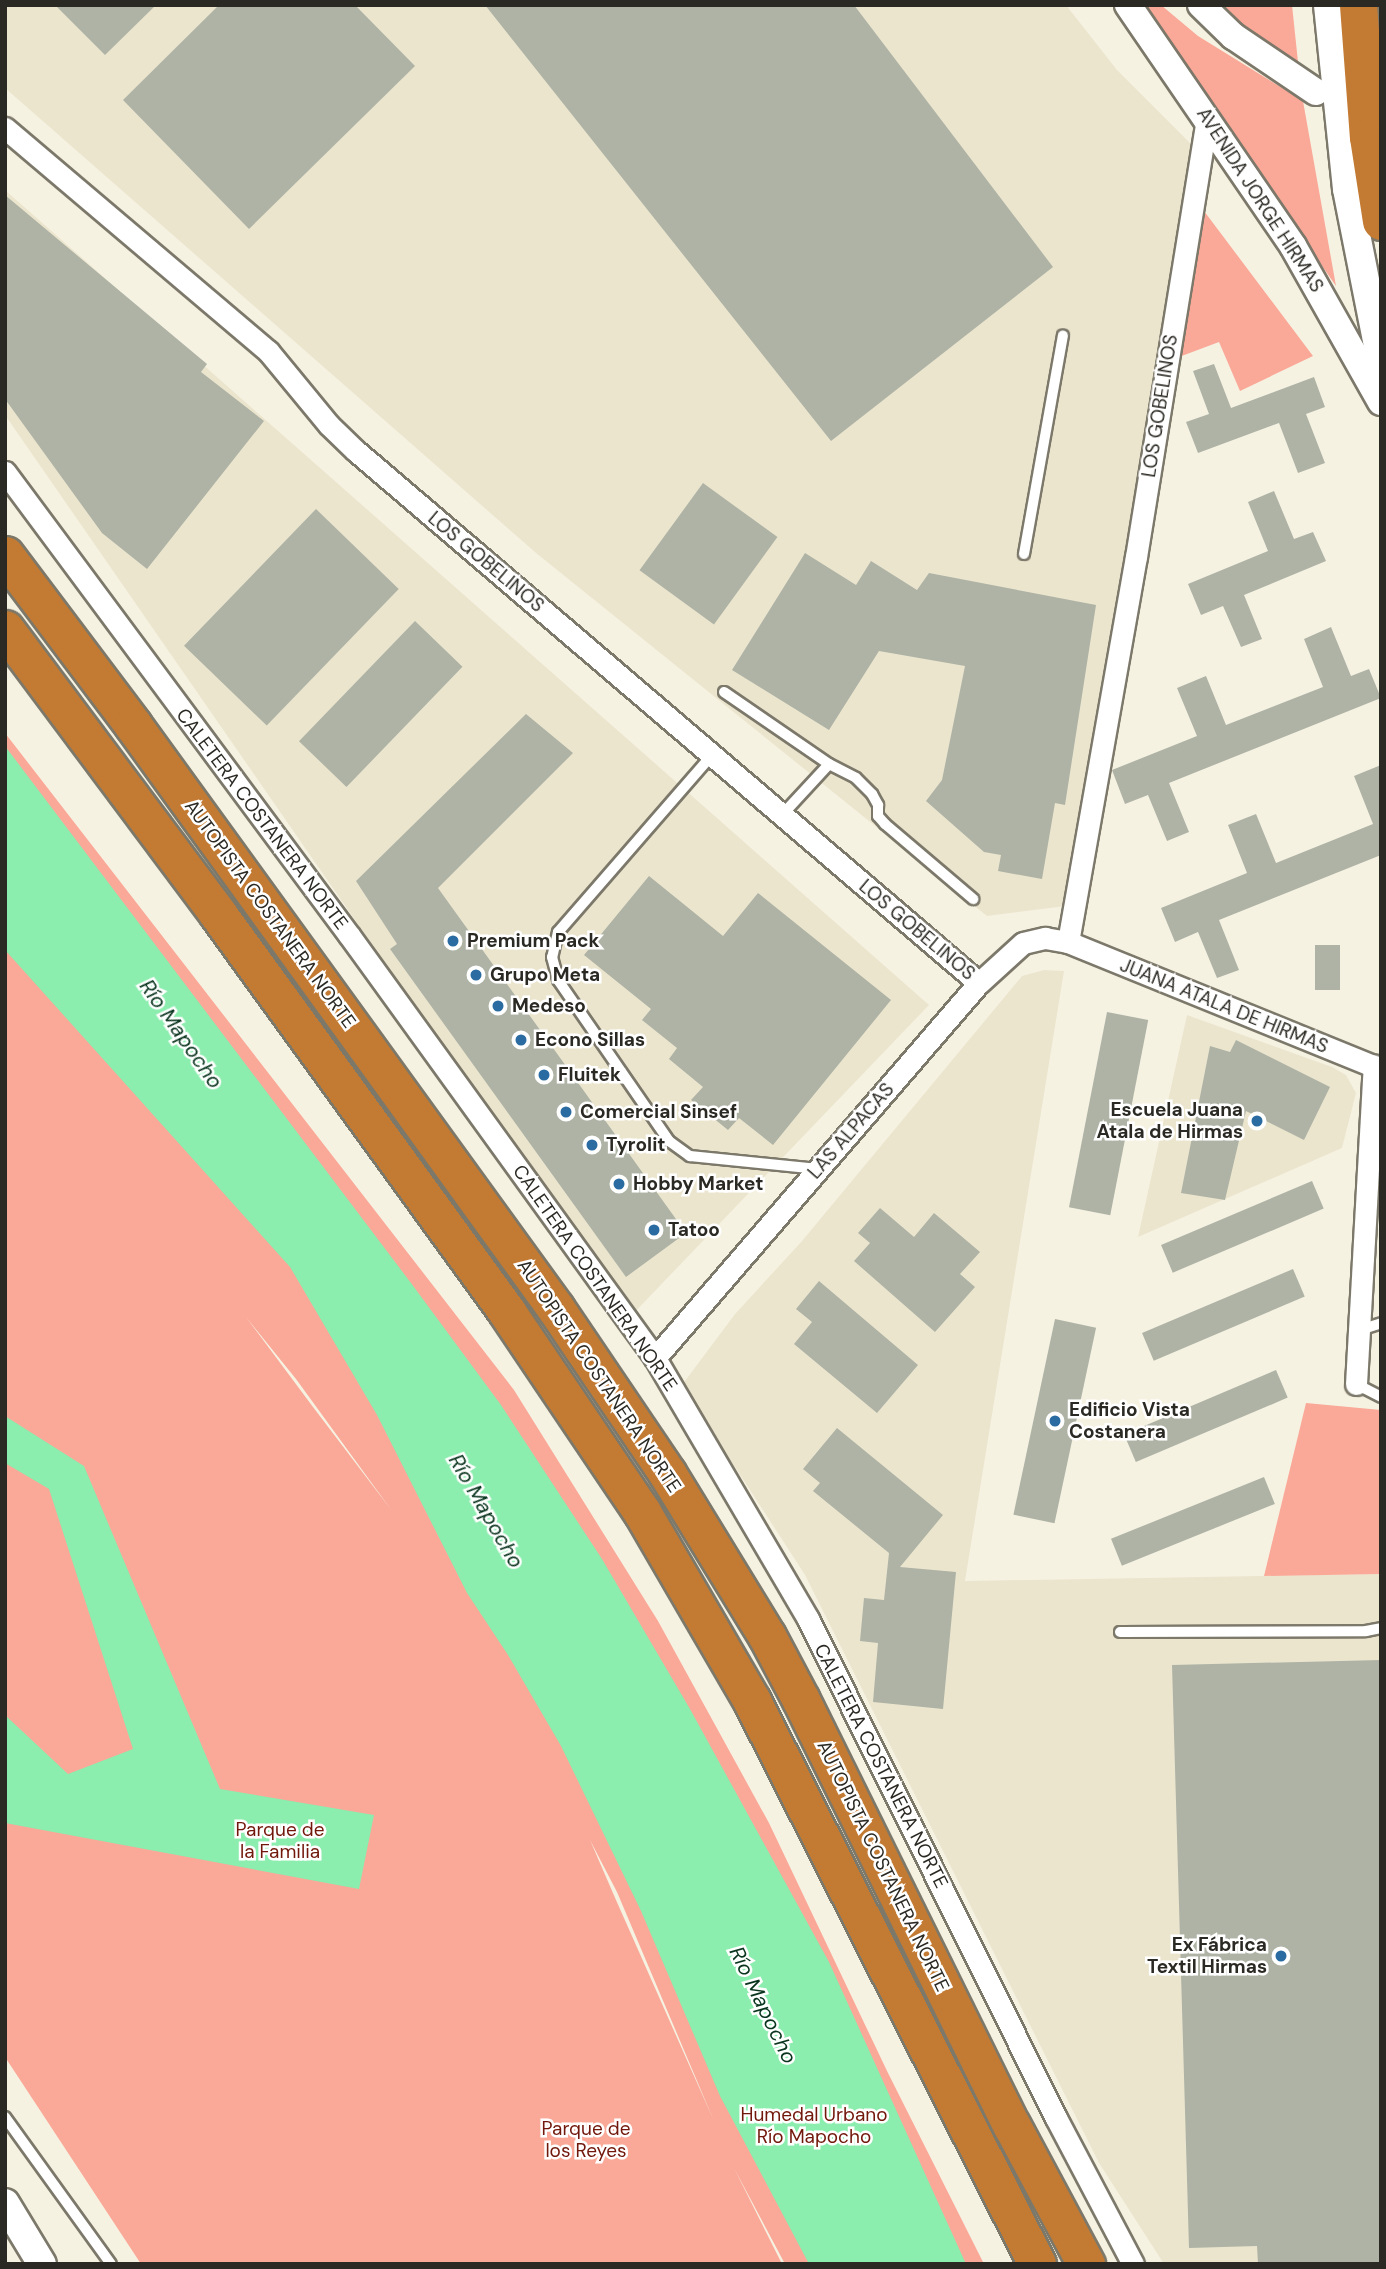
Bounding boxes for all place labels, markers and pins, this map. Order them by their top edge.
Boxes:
place label: Premium Pack [467,930,600,952]
marker: Premium Pack [445,933,461,949]
place label: Grupo Meta [490,964,600,986]
marker: Grupo Meta [468,967,484,983]
place label: Medeso [512,995,586,1017]
marker: Medeso [490,998,506,1014]
place label: Econo Sillas [535,1029,645,1051]
marker: Econo Sillas [513,1032,529,1048]
place label: Fluitek [558,1064,621,1086]
marker: Fluitek [536,1067,552,1083]
place label: Escuela Juana Atala de Hirmas [1096,1099,1243,1143]
place label: Comercial Sinsef [580,1101,737,1123]
marker: Comercial Sinsef [558,1104,574,1120]
marker: Escuela Juana Atala de Hirmas [1249,1113,1265,1129]
place label: Tyrolit [606,1134,666,1156]
marker: Tyrolit [584,1137,600,1153]
place label: Hobby Market [633,1173,764,1195]
marker: Hobby Market [611,1176,627,1192]
place label: Tatoo [668,1219,720,1241]
marker: Tatoo [646,1222,662,1238]
place label: Edificio Vista Costanera [1069,1399,1190,1443]
marker: Edificio Vista Costanera [1047,1413,1063,1429]
place label: Ex Fábrica Textil Hirmas [1147,1934,1267,1978]
marker: Ex Fábrica Textil Hirmas [1273,1948,1289,1964]

